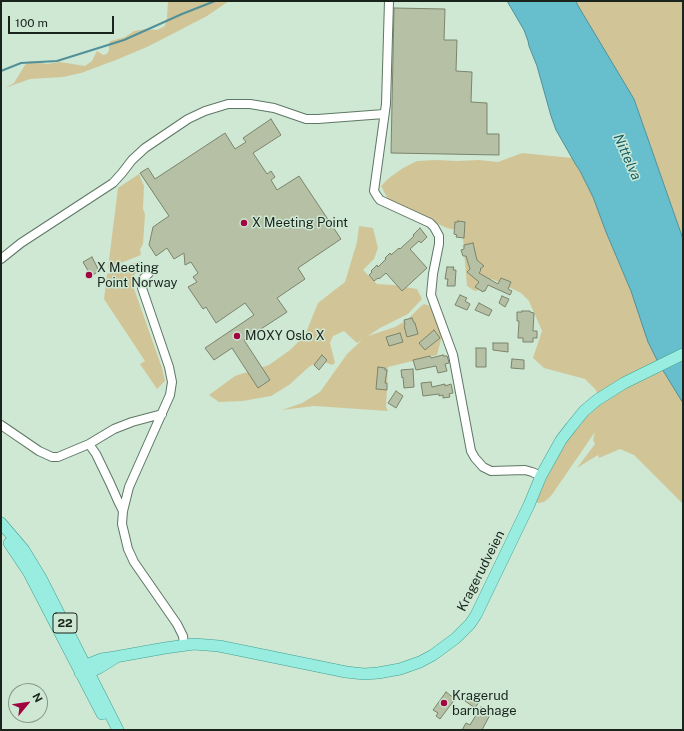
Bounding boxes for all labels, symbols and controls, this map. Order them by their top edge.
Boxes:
scale bar [10,8,116,34]
text: 100 m [15,16,48,30]
water label: Nittelva [609,131,645,183]
place label: X Meeting Point [252,215,348,231]
marker: X Meeting Point [239,218,249,228]
place label: X Meeting Point Norway [97,260,177,291]
marker: X Meeting Point Norway [84,270,94,280]
place label: MOXY Oslo X [245,328,325,344]
marker: MOXY Oslo X [232,331,242,341]
street label: Kragerudveien [454,528,508,614]
road number: 22 [53,613,77,633]
north arrow [8,683,48,723]
place label: Kragerud barnehage [452,688,517,719]
text: N [30,691,45,704]
marker: Kragerud barnehage [439,698,449,708]

